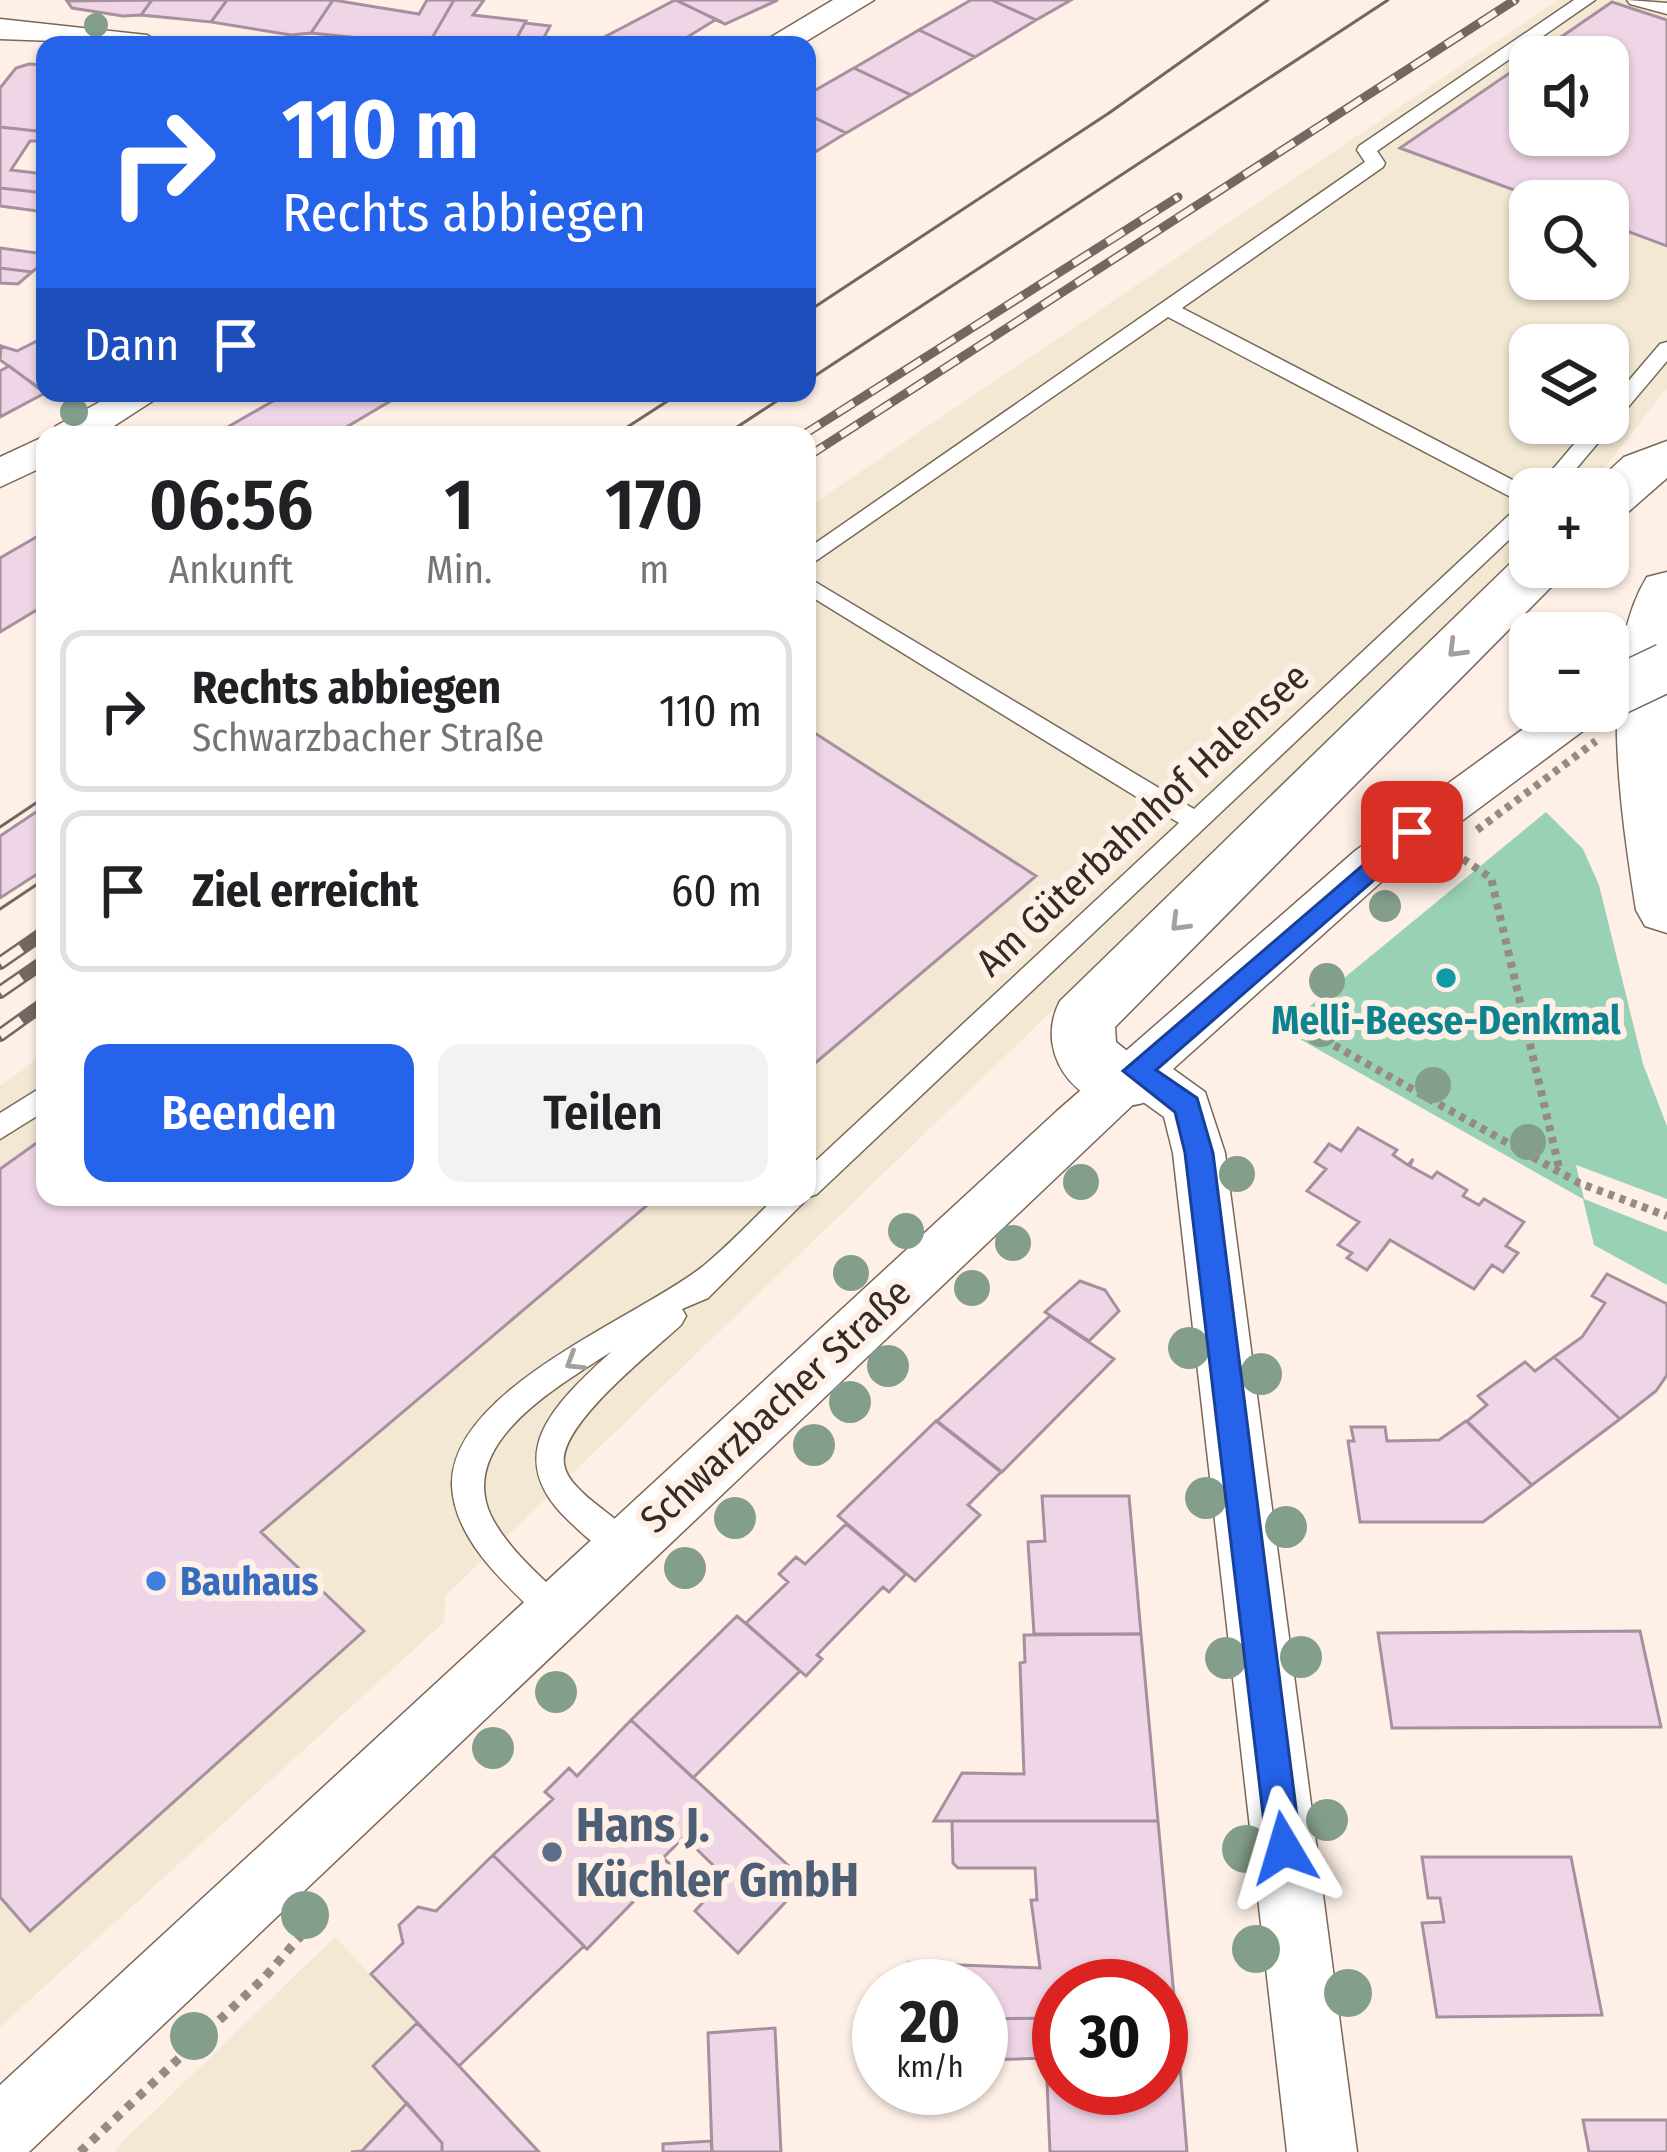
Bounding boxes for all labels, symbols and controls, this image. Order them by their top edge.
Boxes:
map controls [1509,36,1629,732]
button: sound [1509,36,1629,156]
text: 110 m [282,79,479,180]
icon: right [84,84,240,240]
button: search [1509,180,1629,300]
text: Rechts abbiegen [282,181,646,245]
icon: arrive [203,312,269,378]
text: Dann [84,318,179,372]
button: layers [1509,324,1629,444]
text: 06:56 [149,462,313,548]
text: 1 [444,462,474,548]
text: 170 [605,462,703,548]
button: + [1509,468,1629,588]
text: Ankunft [169,547,293,593]
text: Min. [426,547,492,593]
text: m [639,547,669,593]
button: − [1509,612,1629,732]
one-way arrow [1448,635,1470,657]
street label: Am Güterbahnhof Halensee [967,654,1318,986]
text: Rechts abbiegen [192,661,501,715]
icon: right [90,678,156,744]
text: 110 m [659,684,762,738]
text: Schwarzbacher Straße [192,715,544,761]
pin [1361,781,1463,883]
icon: arrive [1379,799,1445,865]
icon: arrive [90,858,156,924]
text: Ziel erreicht [192,864,418,918]
text: 60 m [671,864,762,918]
one-way arrow [1171,909,1193,931]
marker: Melli-Beese-Denkmal [1433,965,1459,991]
place label: Melli-Beese-Denkmal [1271,998,1621,1044]
button: Beenden [84,1044,414,1182]
button: Teilen [438,1044,768,1182]
street label: Schwarzbacher Straße [631,1269,920,1543]
one-way arrow [565,1348,587,1370]
place label: Bauhaus [180,1559,319,1605]
marker: Bauhaus [143,1568,169,1594]
position arrow [1221,1785,1347,1911]
place label: Hans J. Küchler GmbH [576,1796,859,1909]
marker: Hans J. Küchler GmbH [539,1839,565,1865]
speed limit sign: 30 [1032,1959,1188,2115]
text: 20 [900,1986,960,2058]
text: km/h [897,2049,963,2085]

